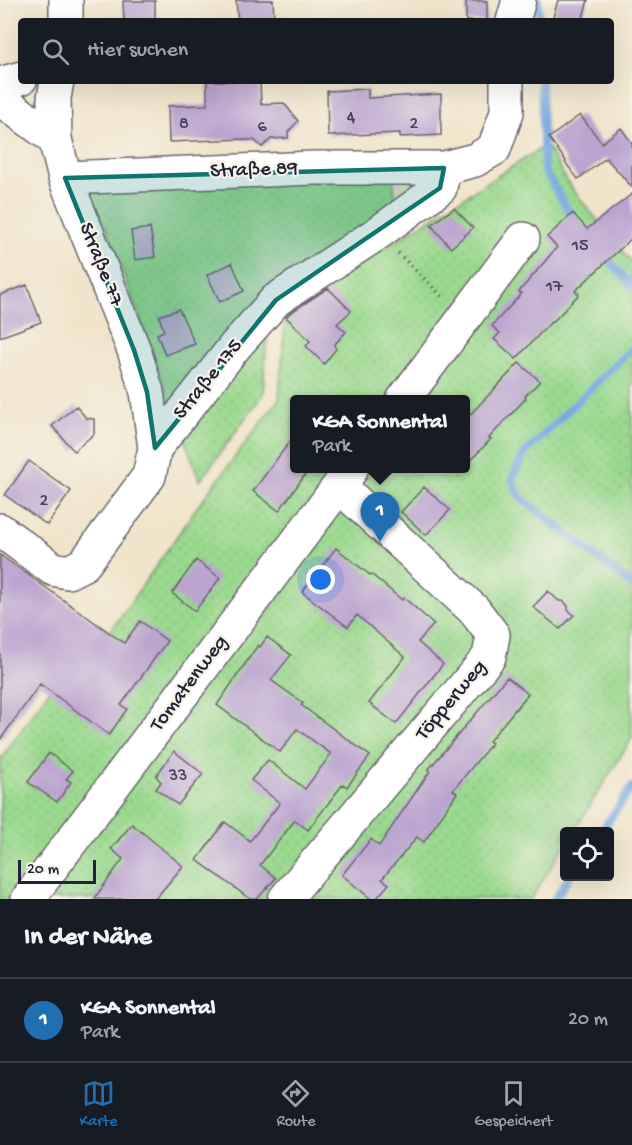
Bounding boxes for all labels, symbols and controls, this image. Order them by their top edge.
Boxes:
search box [18,18,614,84]
icon: search [39,35,72,68]
text: Hier suchen [87,38,188,64]
house number: 4 [347,108,356,129]
house number: 8 [179,114,189,135]
house number: 2 [410,114,419,135]
house number: 6 [257,117,267,138]
street label: Straße 89 [210,157,299,185]
street label: Straße 77 [72,220,128,311]
house number: 15 [571,236,588,257]
house number: 17 [545,277,563,298]
street label: Straße 175 [169,335,249,425]
popup [290,395,470,473]
text: KGA Sonnental [313,410,447,436]
text: Park [313,436,351,459]
house number: 2 [40,491,49,512]
pin: 1 [360,492,400,542]
your location [306,565,335,594]
street label: Tomatenweg [145,631,234,738]
street label: Töpperweg [411,656,493,747]
house number: 33 [168,766,187,787]
map controls [560,827,614,881]
button: locate [560,827,614,881]
scale bar [18,857,96,884]
text: 20 m [27,861,59,880]
text: In der Nähe [24,923,152,954]
text: KGA Sonnental [81,996,216,1022]
text: 1 [39,1009,48,1032]
text: 20 m [568,1009,608,1032]
text: Park [81,1022,119,1045]
tab: Karte [79,1077,118,1132]
tab: Route [276,1077,315,1132]
tab: Gespeichert [474,1077,553,1132]

